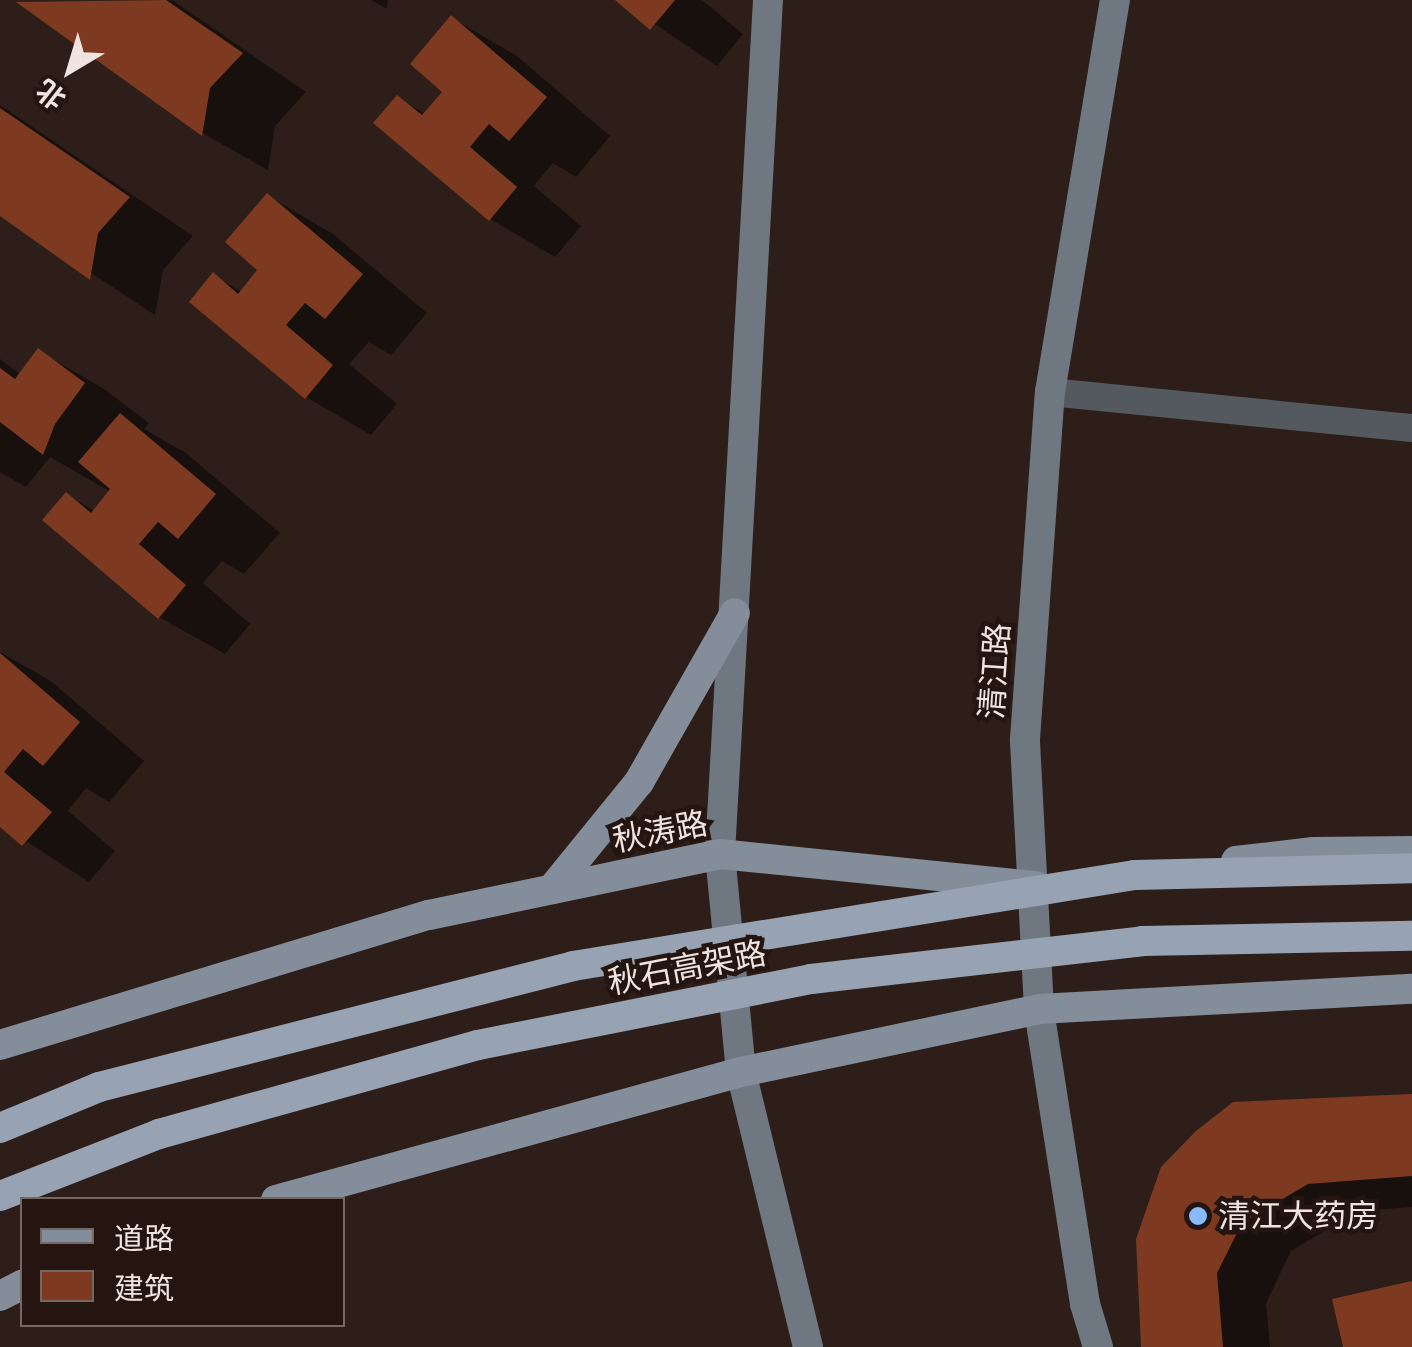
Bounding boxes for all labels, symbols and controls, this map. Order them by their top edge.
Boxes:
north arrow [20,20,120,120]
text: 北 [30,72,72,116]
street label: 清江路 [972,622,1018,720]
street label: 秋涛路 [609,804,711,860]
street label: 秋石高架路 [605,934,769,1002]
legend [20,1197,345,1327]
place label: 清江大药房 [1218,1197,1378,1235]
marker: 清江大药房 [1187,1205,1209,1227]
text: 道路 [114,1221,174,1256]
text: 建筑 [114,1271,174,1306]

